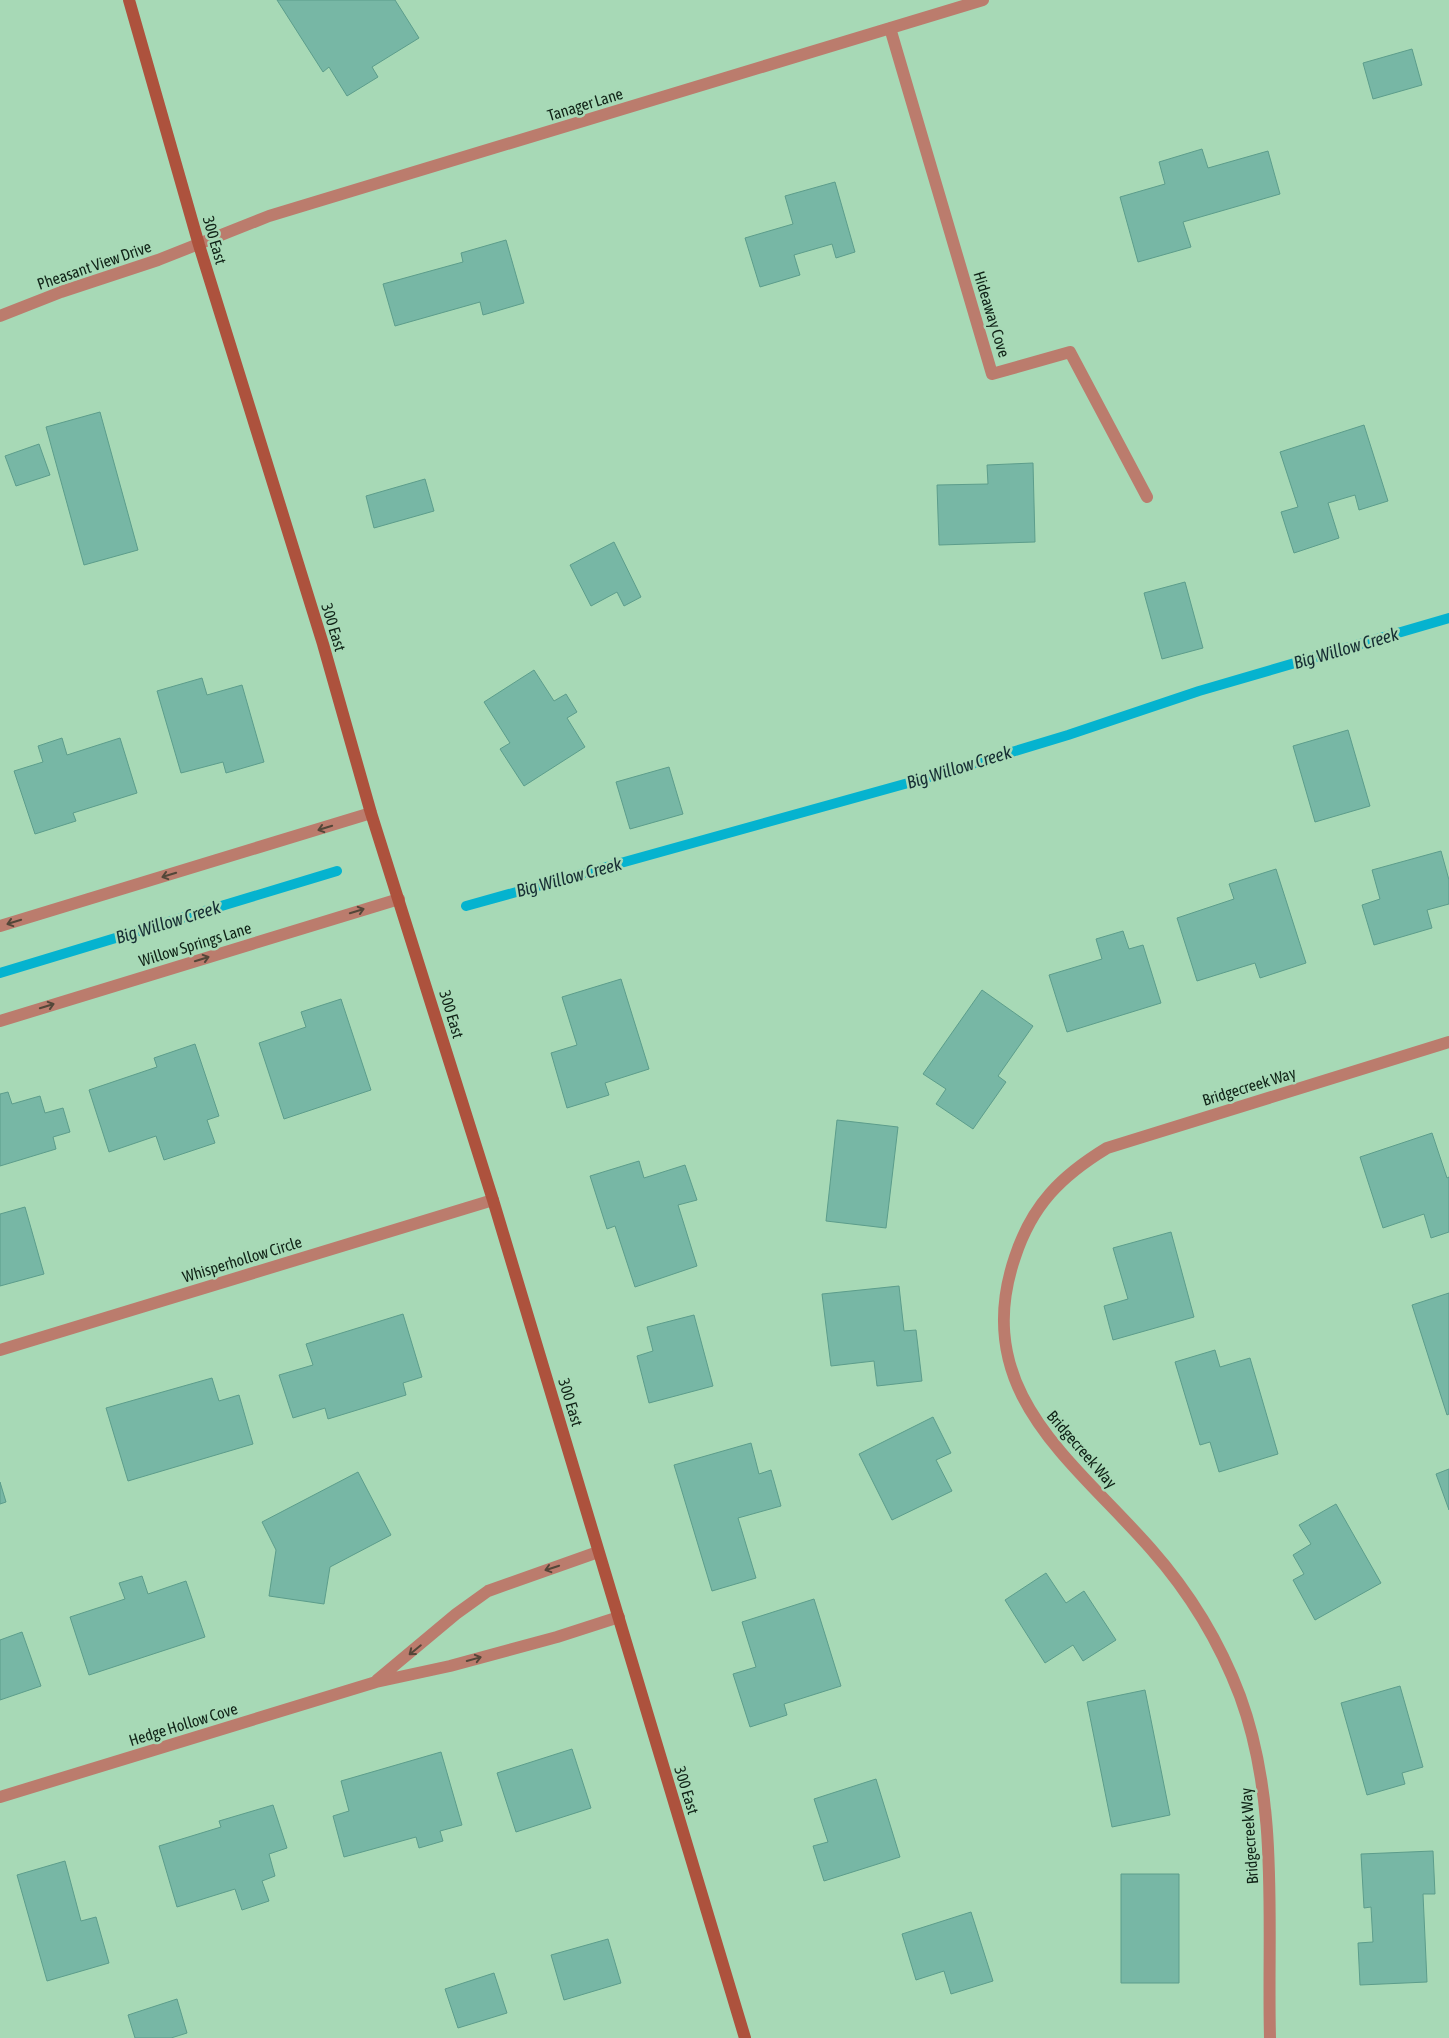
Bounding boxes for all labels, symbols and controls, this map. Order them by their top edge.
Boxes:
street label: Tanager Lane [545,84,625,125]
street label: 300 East [200,214,231,267]
street label: Pheasant View Drive [35,237,153,293]
street label: Hideaway Cove [969,269,1014,360]
street label: 300 East [318,601,350,654]
water label: Big Willow Creek [1291,623,1402,673]
water label: Big Willow Creek [904,741,1015,793]
one-way arrow [317,823,333,833]
water label: Big Willow Creek [514,853,625,901]
one-way arrow [161,870,177,880]
water label: Big Willow Creek [113,896,224,948]
one-way arrow [349,906,365,916]
one-way arrow [6,918,22,928]
street label: Willow Springs Lane [137,918,254,971]
one-way arrow [194,954,209,963]
street label: 300 East [436,988,468,1041]
one-way arrow [38,1001,54,1011]
street label: Bridgecreek Way [1200,1063,1299,1110]
street label: Whisperhollow Circle [180,1232,304,1287]
street label: 300 East [555,1376,587,1429]
street label: Bridgecreek Way [1043,1407,1121,1492]
one-way arrow [544,1563,560,1573]
one-way arrow [409,1644,422,1655]
one-way arrow [466,1654,482,1664]
street label: Hedge Hollow Cove [127,1699,240,1750]
street label: 300 East [671,1764,703,1817]
street label: Bridgecreek Way [1237,1787,1262,1885]

